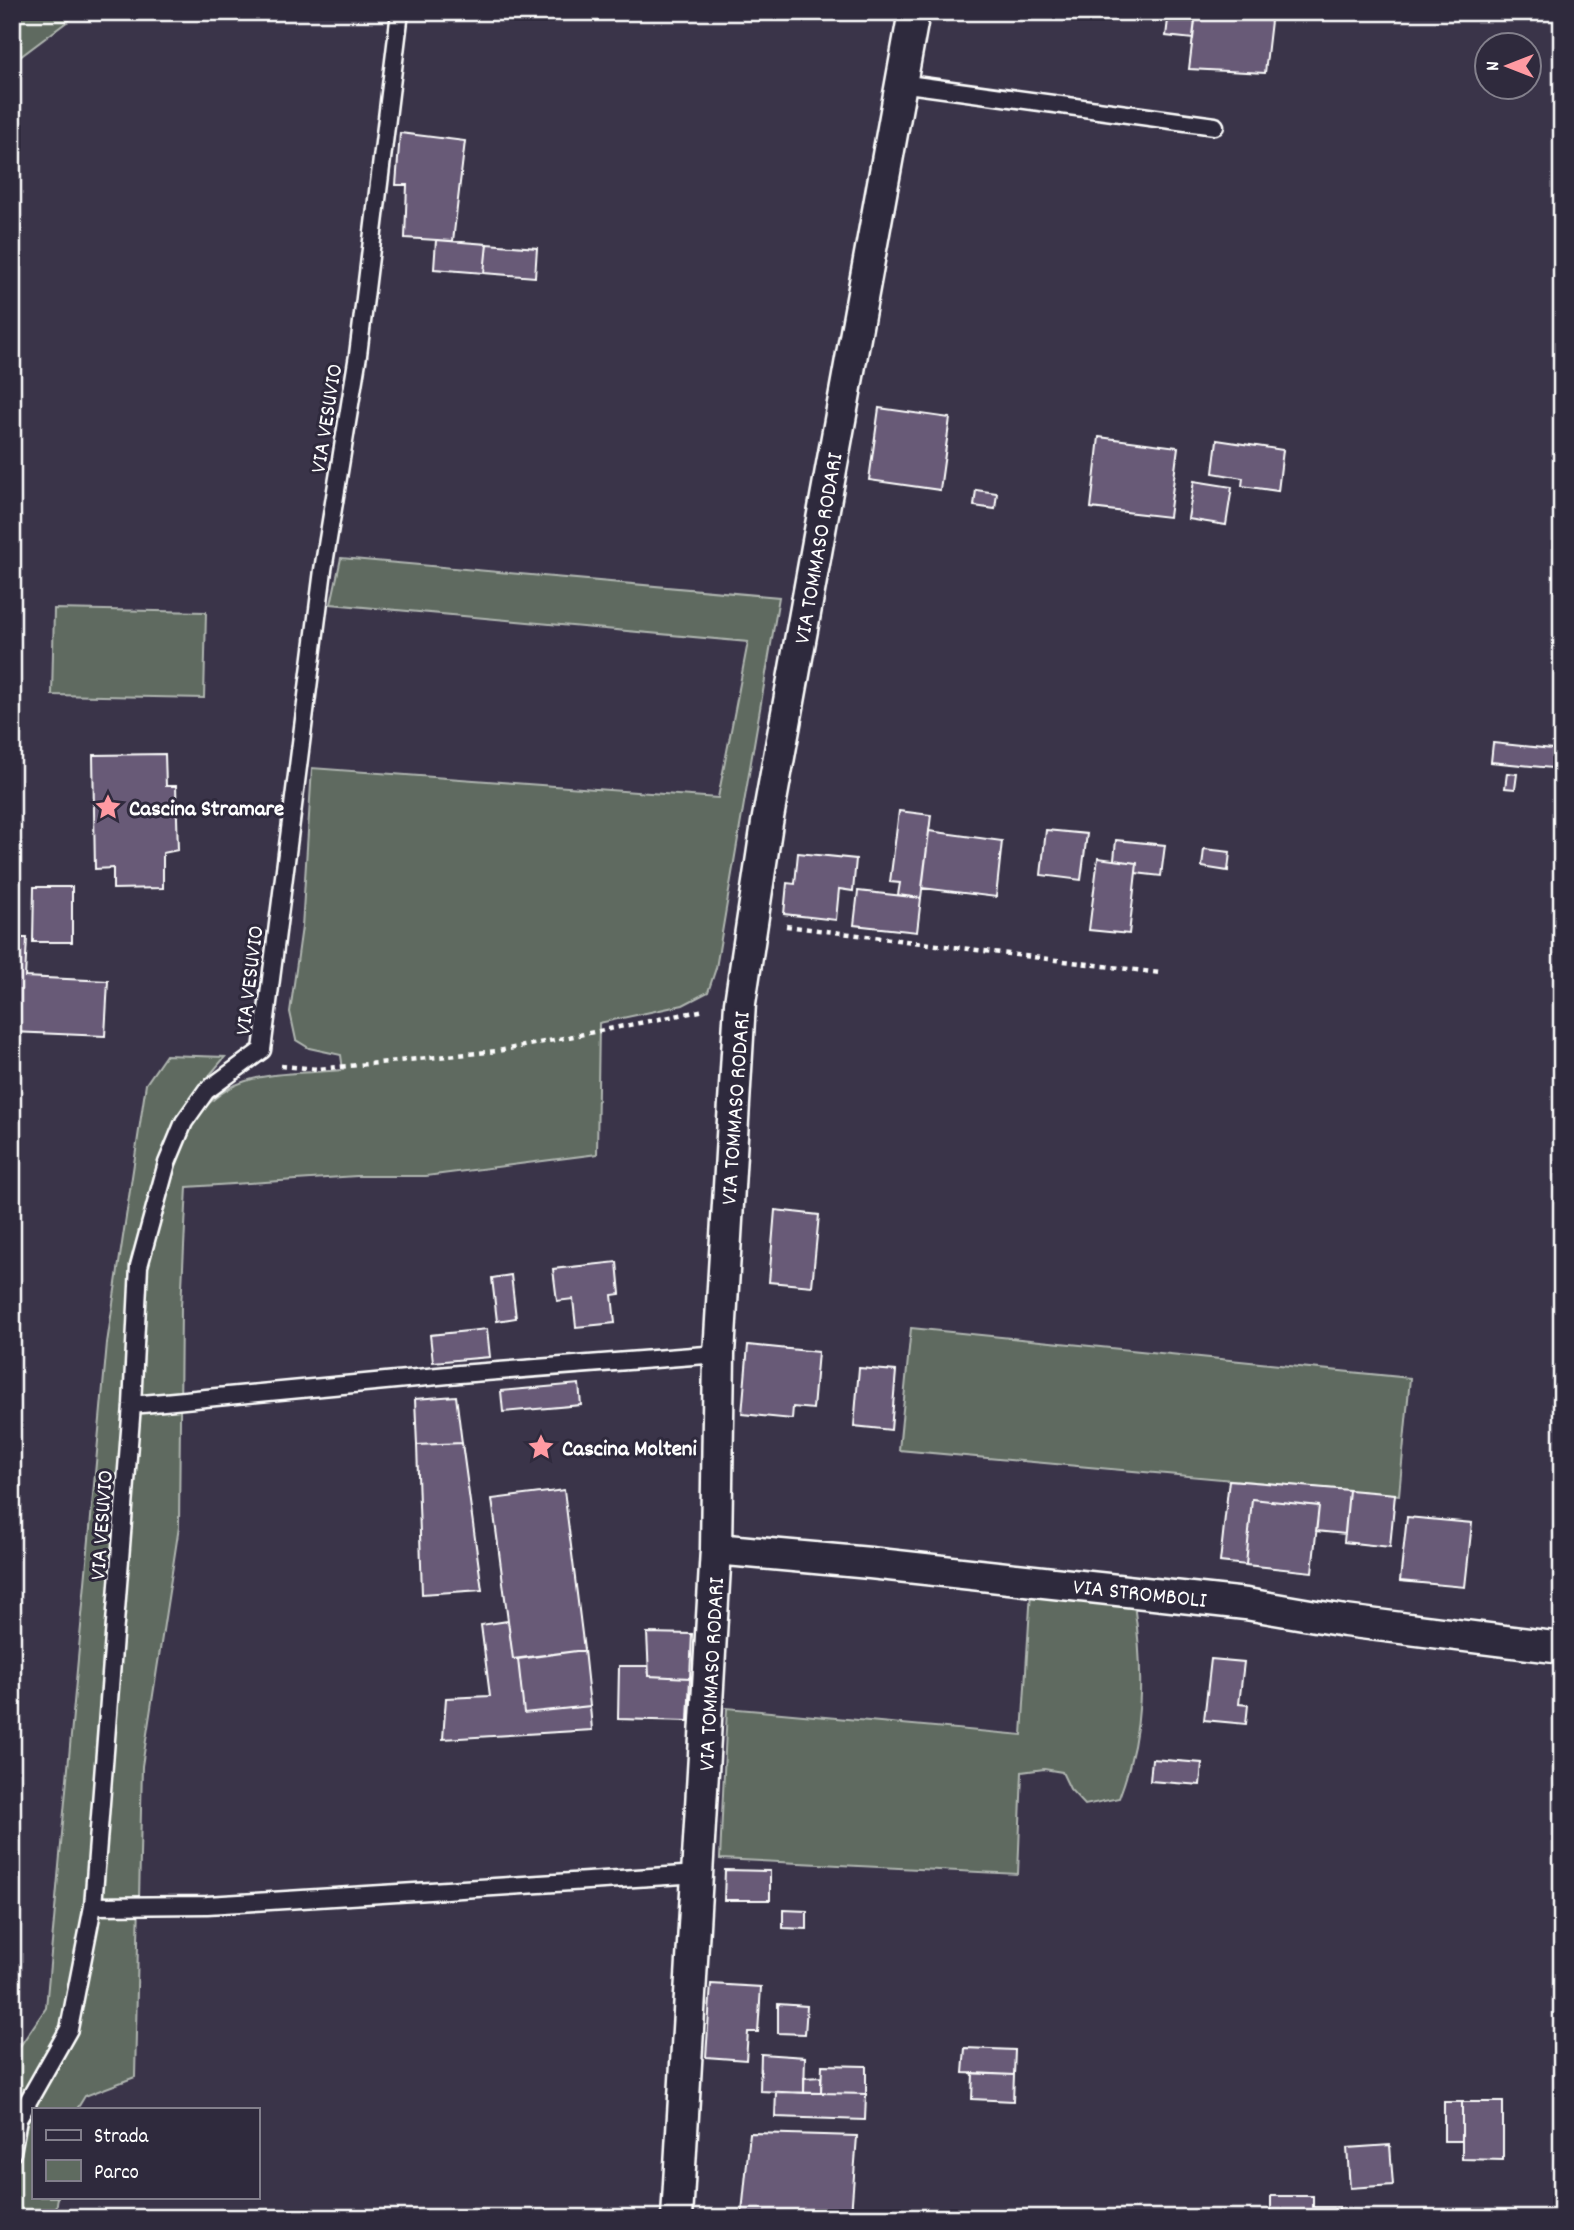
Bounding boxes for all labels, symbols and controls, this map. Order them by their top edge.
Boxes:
north arrow [1472,32,1542,102]
text: N [1481,61,1508,71]
street label: VIA VESUVIO [304,362,353,476]
street label: VIA TOMMASO RODARI [787,450,854,647]
place icon: Cascina Stramare [93,792,123,822]
place label: Cascina Stramare [129,794,284,827]
street label: VIA VESUVIO [228,924,275,1037]
street label: VIA TOMMASO RODARI [714,1010,761,1206]
place icon: Cascina Molteni [526,1432,556,1462]
place label: Cascina Molteni [562,1434,697,1467]
street label: VIA VESUVIO [83,1469,124,1581]
street label: VIA STROMBOLI [1071,1572,1208,1619]
street label: VIA TOMMASO RODARI [692,1577,735,1772]
legend [32,2108,259,2198]
text: Strada [94,2123,149,2153]
text: Parco [94,2159,139,2189]

